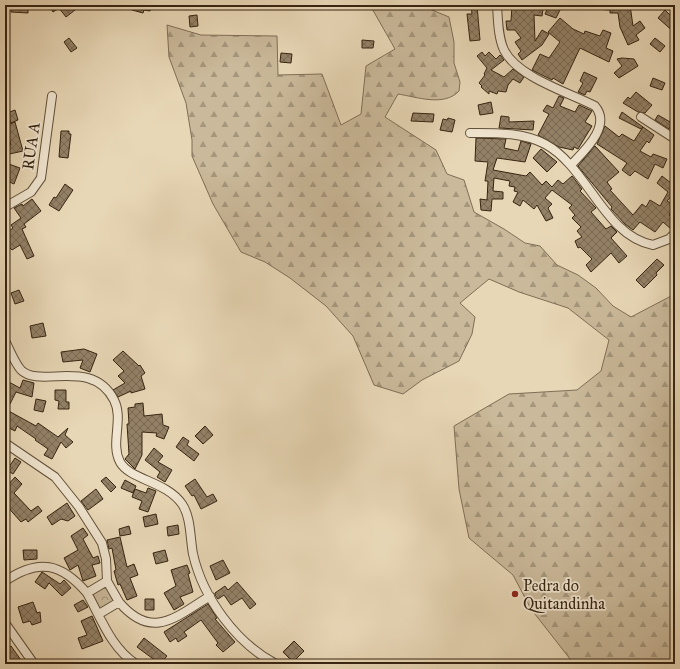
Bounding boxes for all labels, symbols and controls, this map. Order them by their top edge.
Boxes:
street label: RUA A [18,121,44,171]
place label: Pedra do Quitandinha [523,576,605,613]
marker: Pedra do Quitandinha [510,589,520,599]

